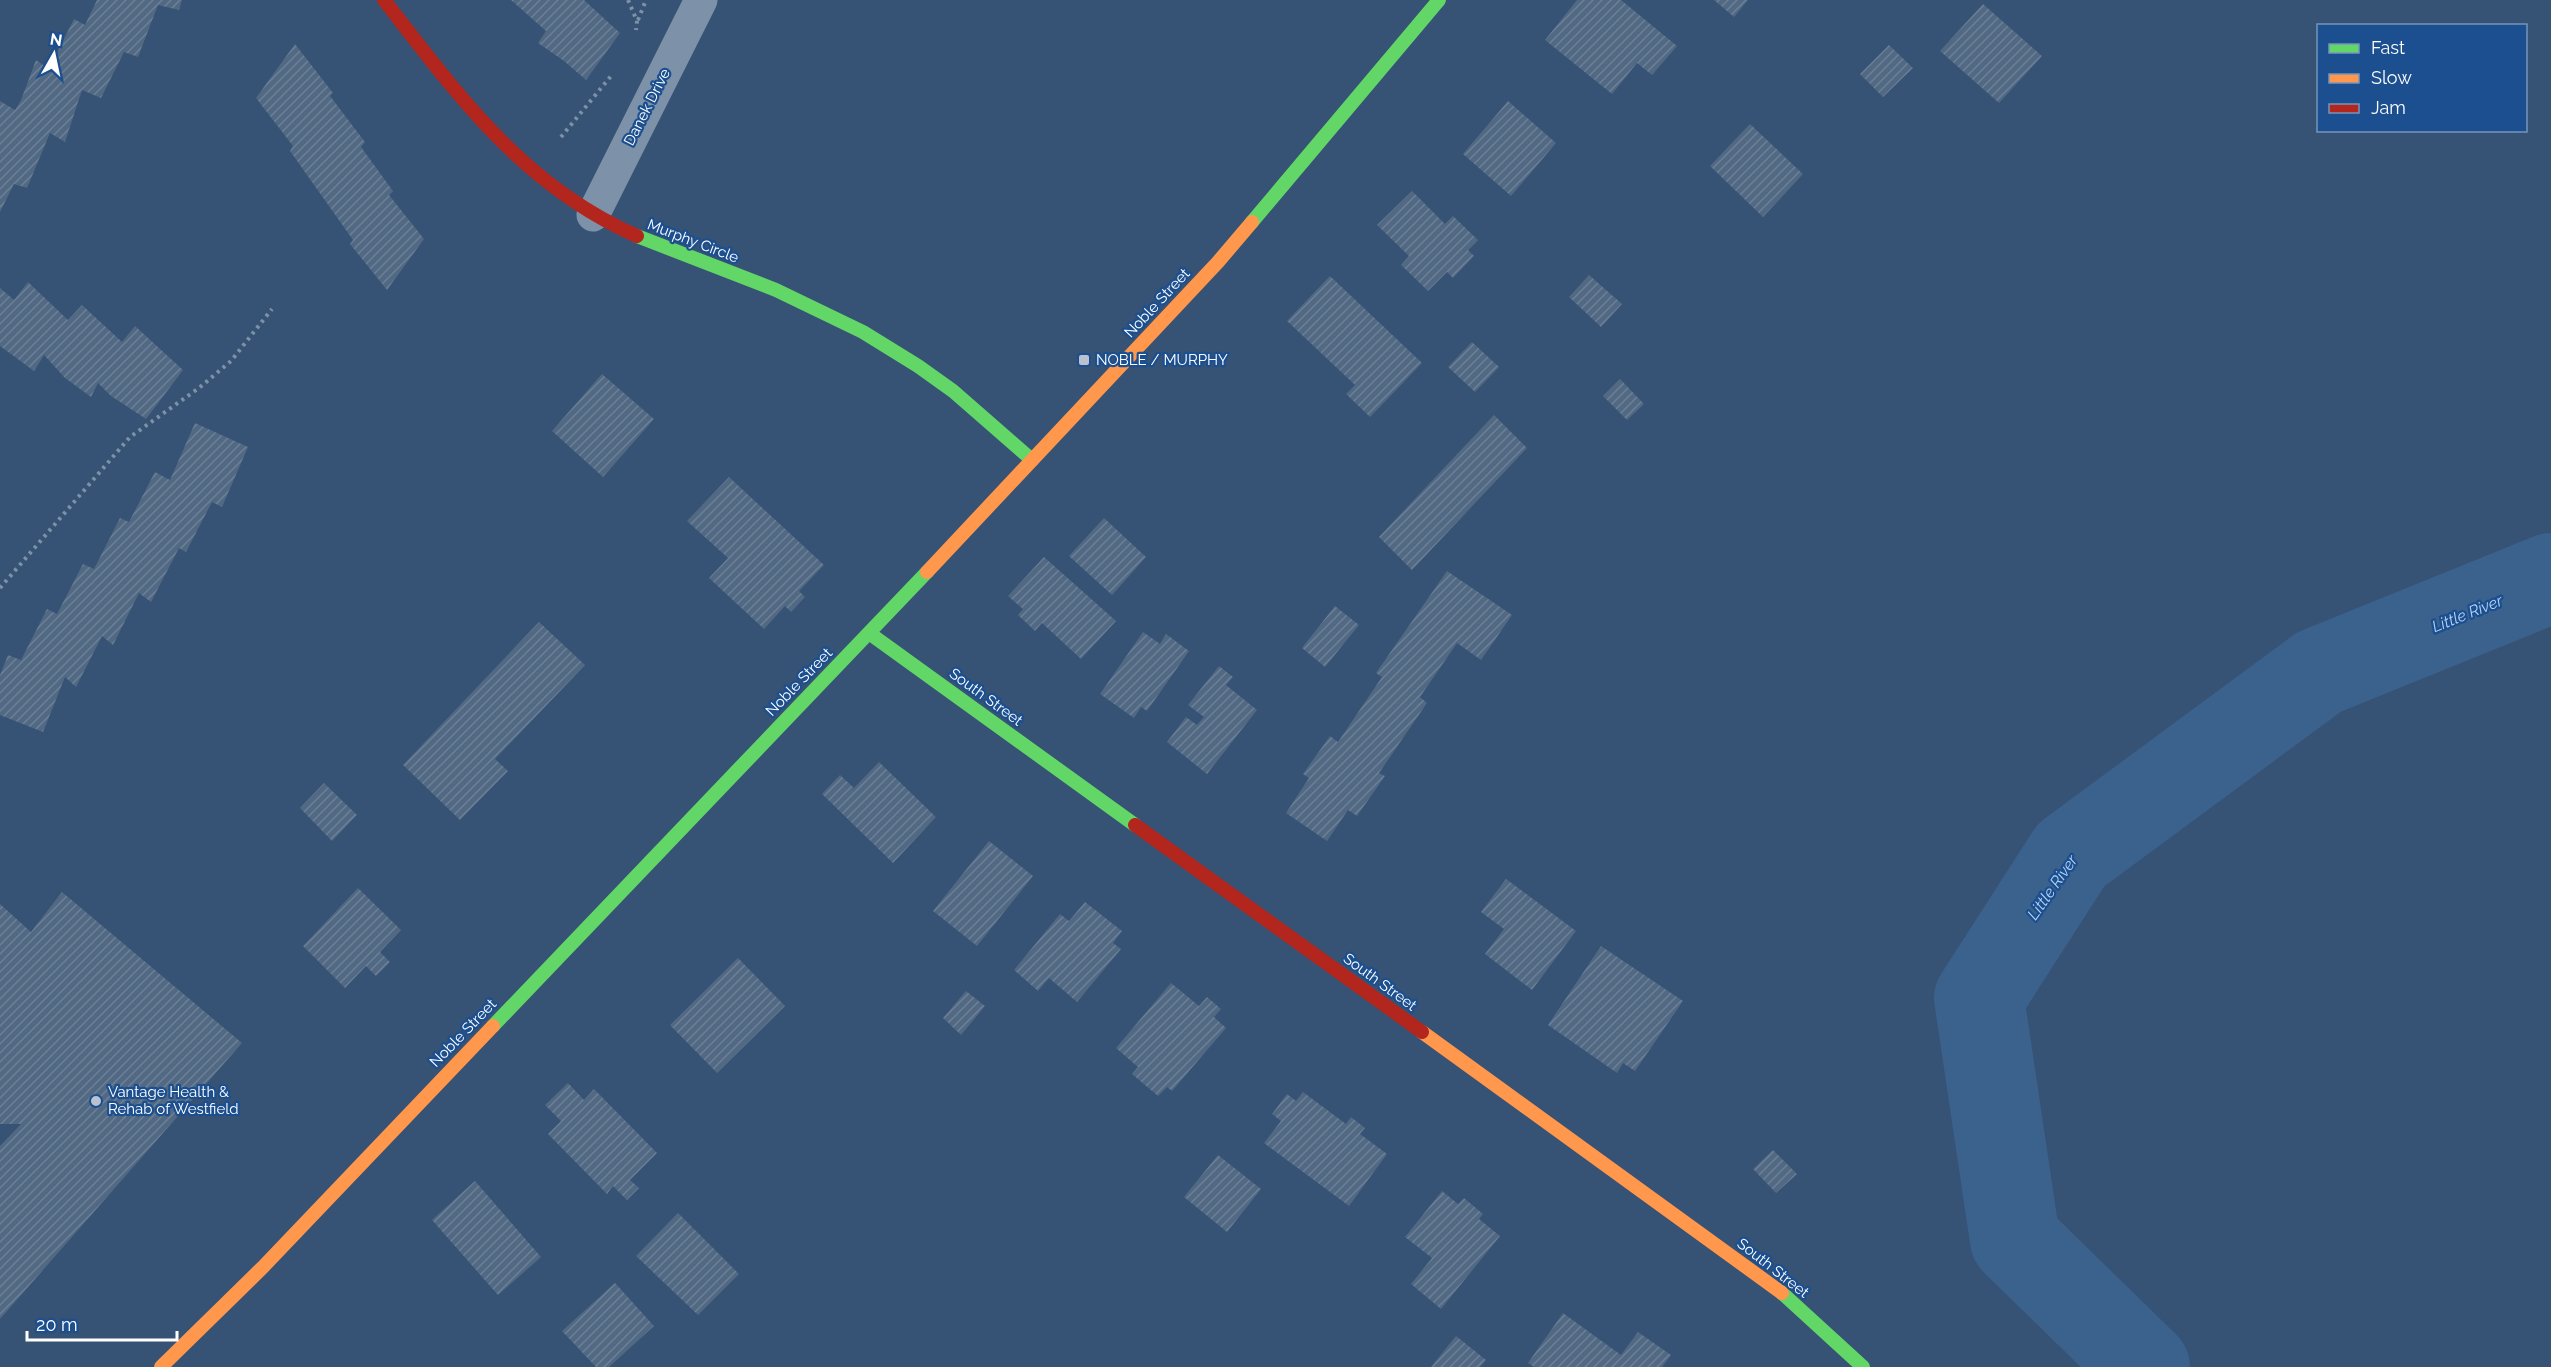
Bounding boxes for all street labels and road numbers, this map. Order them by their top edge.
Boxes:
street label: Danek Drive [620,65,674,148]
street label: Murphy Circle [645,215,741,267]
street label: Noble Street [1120,265,1194,341]
street label: Noble Street [762,644,836,720]
street label: South Street [946,664,1026,730]
street label: South Street [1340,949,1420,1015]
street label: Noble Street [426,995,500,1071]
street label: South Street [1734,1234,1812,1302]

